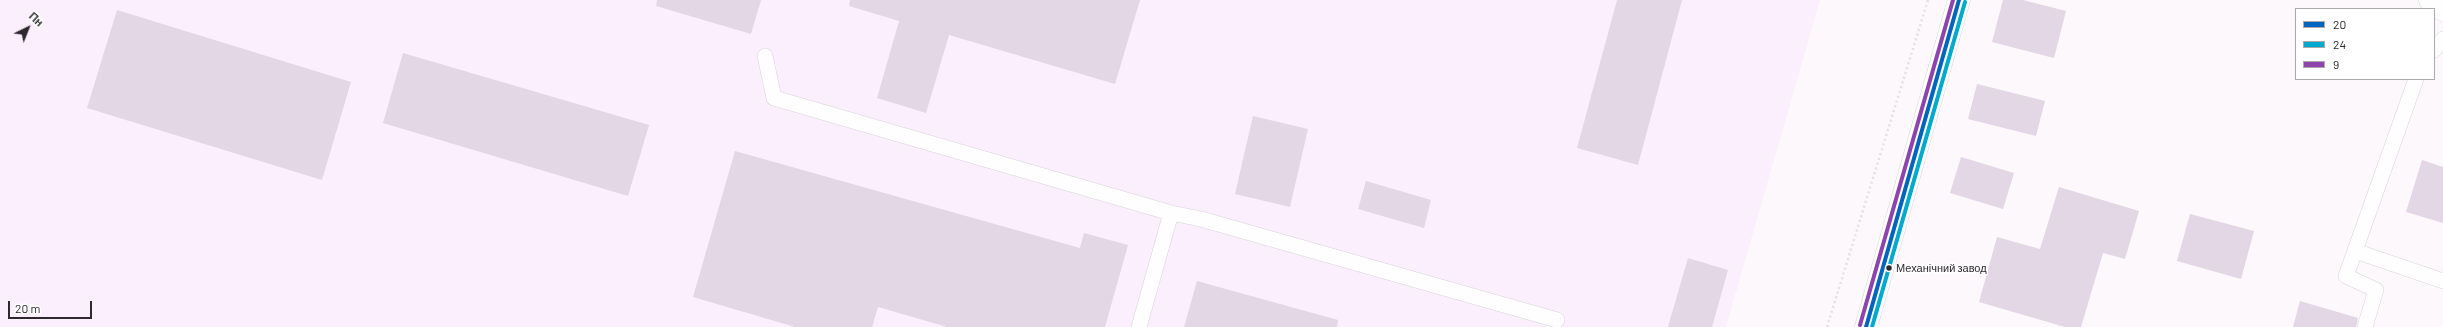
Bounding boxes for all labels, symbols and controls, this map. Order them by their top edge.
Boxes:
north arrow [8,8,48,48]
legend [2295,8,2435,80]
text: Пн [27,9,46,29]
text: 20 [2333,17,2346,31]
text: 24 [2333,37,2346,51]
text: 9 [2333,57,2339,71]
place label: Механічний завод [1896,261,1987,275]
marker: Механічний завод [1884,263,1894,273]
scale bar [10,293,94,319]
text: 20 m [15,301,41,315]

